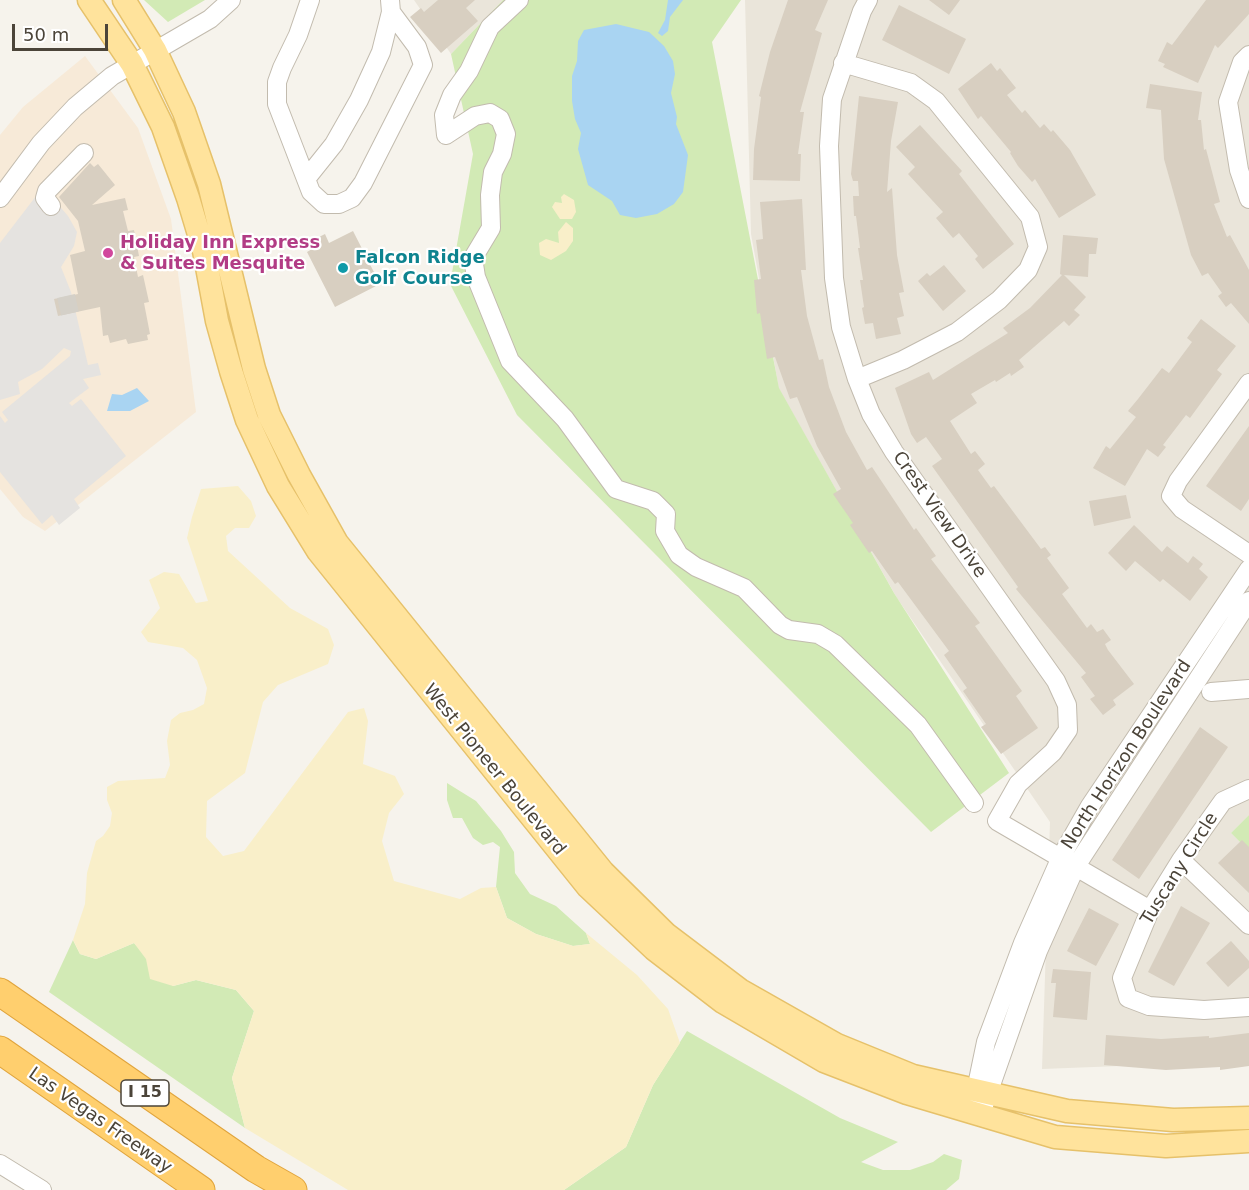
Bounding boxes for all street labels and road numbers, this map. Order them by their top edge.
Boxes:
street label: Crest View Drive [887,448,991,582]
street label: North Horizon Boulevard [1058,656,1196,854]
street label: West Pioneer Boulevard [418,680,570,860]
street label: Tuscany Circle [1137,809,1223,929]
street label: Las Vegas Freeway [24,1063,176,1179]
road number: I 15 [121,1080,169,1106]

